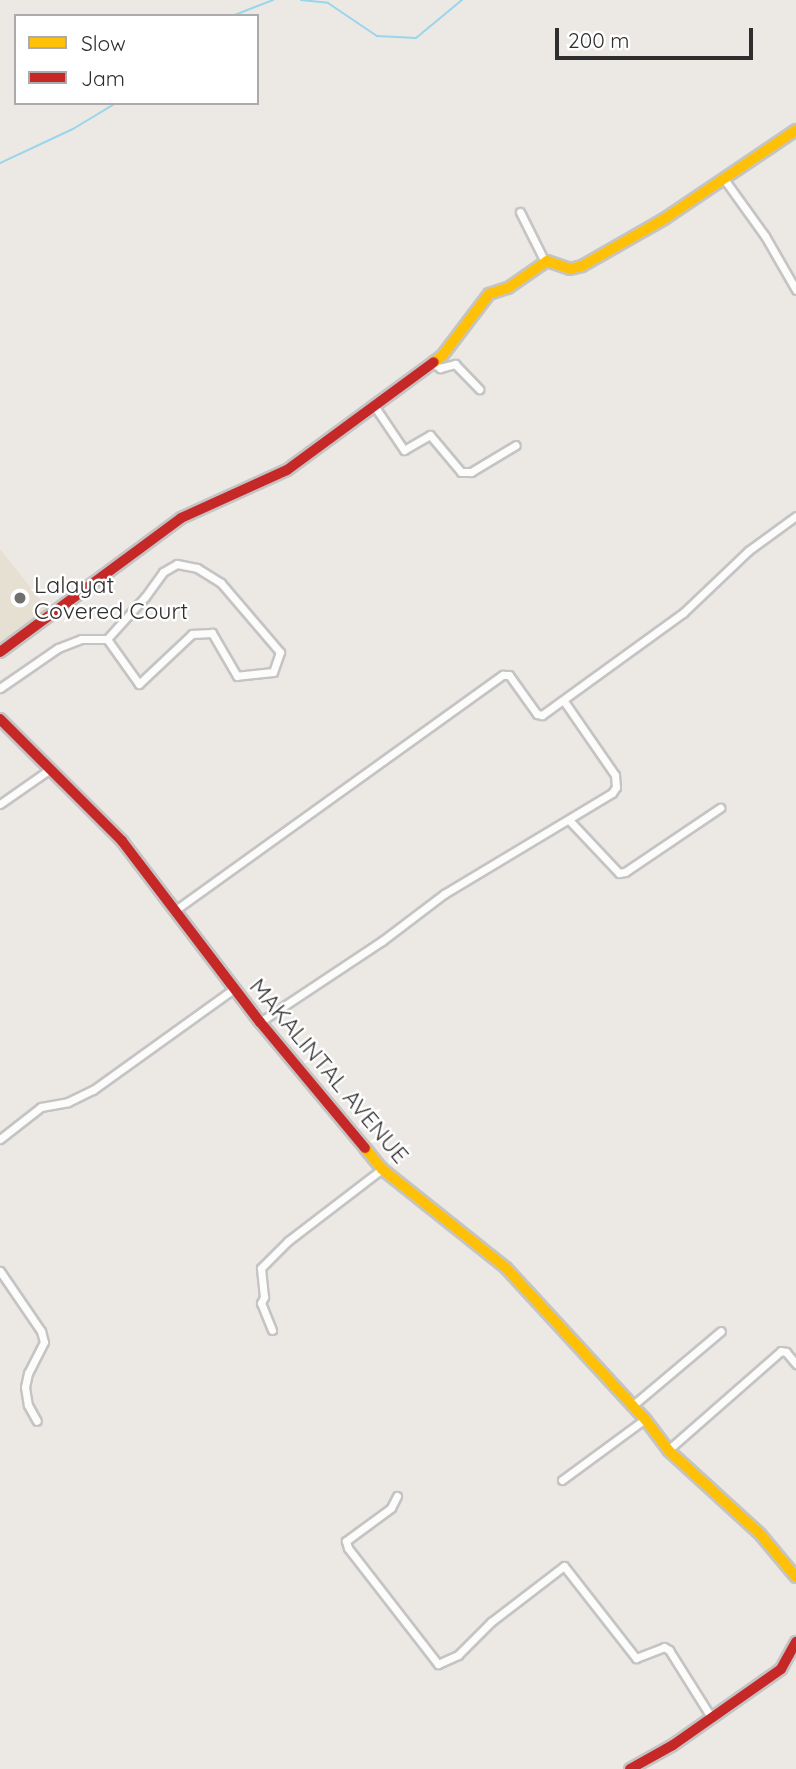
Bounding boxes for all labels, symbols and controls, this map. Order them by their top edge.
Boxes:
legend [14,14,259,105]
scale bar [558,14,756,58]
text: 200 m [568,27,630,53]
text: Slow [81,30,126,56]
text: Jam [81,65,125,91]
place label: Lalayat Covered Court [34,571,188,625]
marker: Lalayat Covered Court [12,590,28,606]
street label: MAKALINTAL AVENUE [244,973,414,1169]

